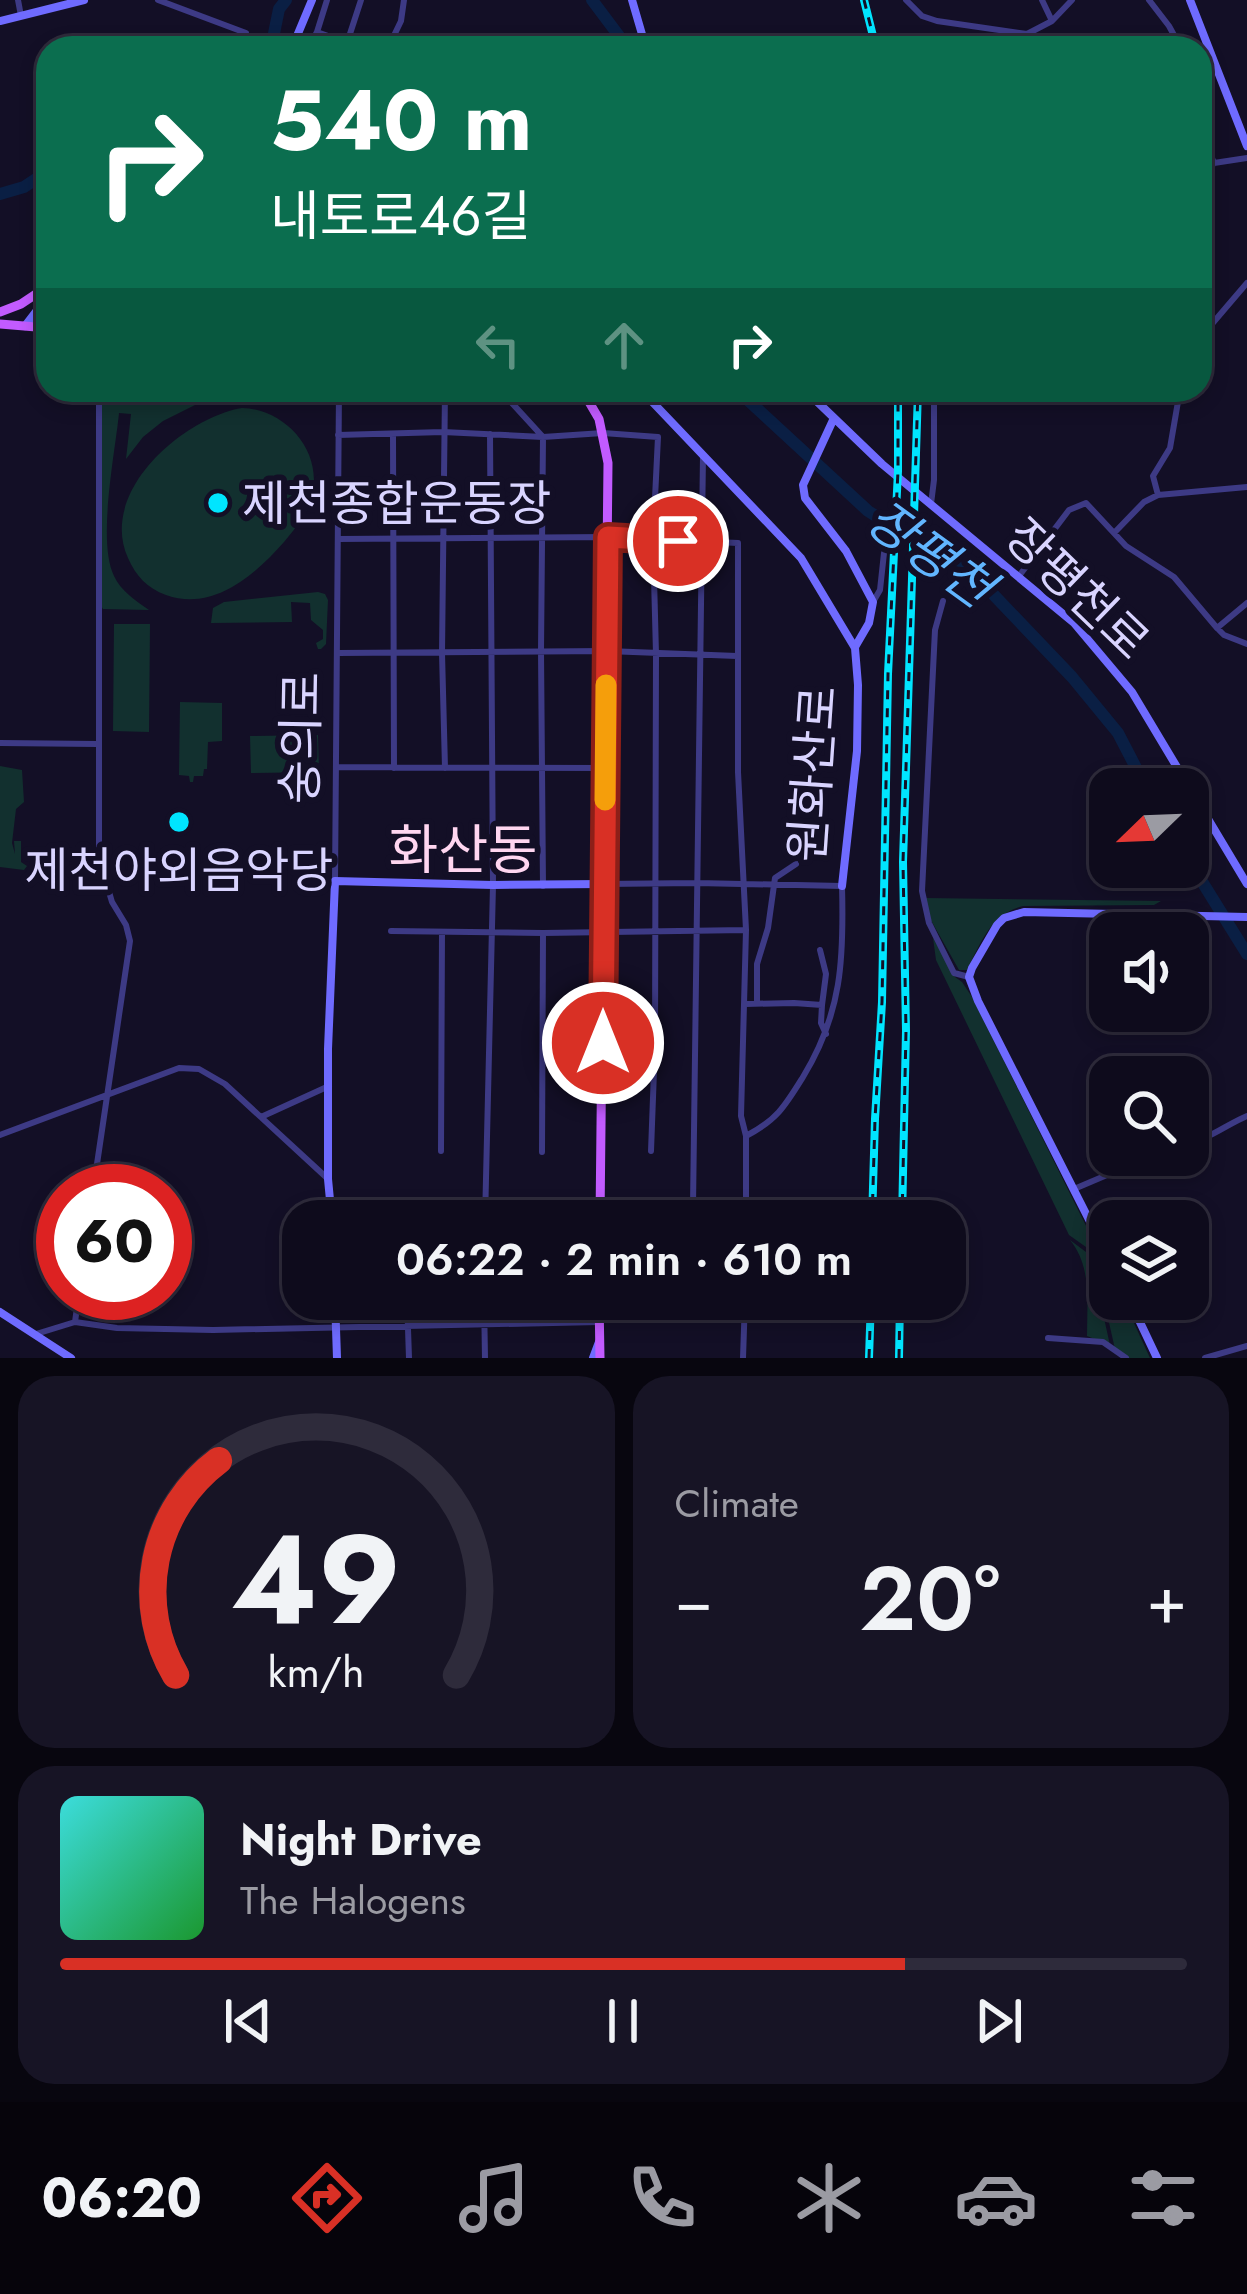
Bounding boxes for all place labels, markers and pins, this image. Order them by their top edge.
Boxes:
place label: 제천종합운동장 [242,469,551,538]
marker: 제천종합운동장 [205,490,231,516]
pin [627,490,729,592]
marker: 제천야외음악당 [166,809,192,835]
place label: 제천야외음악당 [24,836,334,905]

